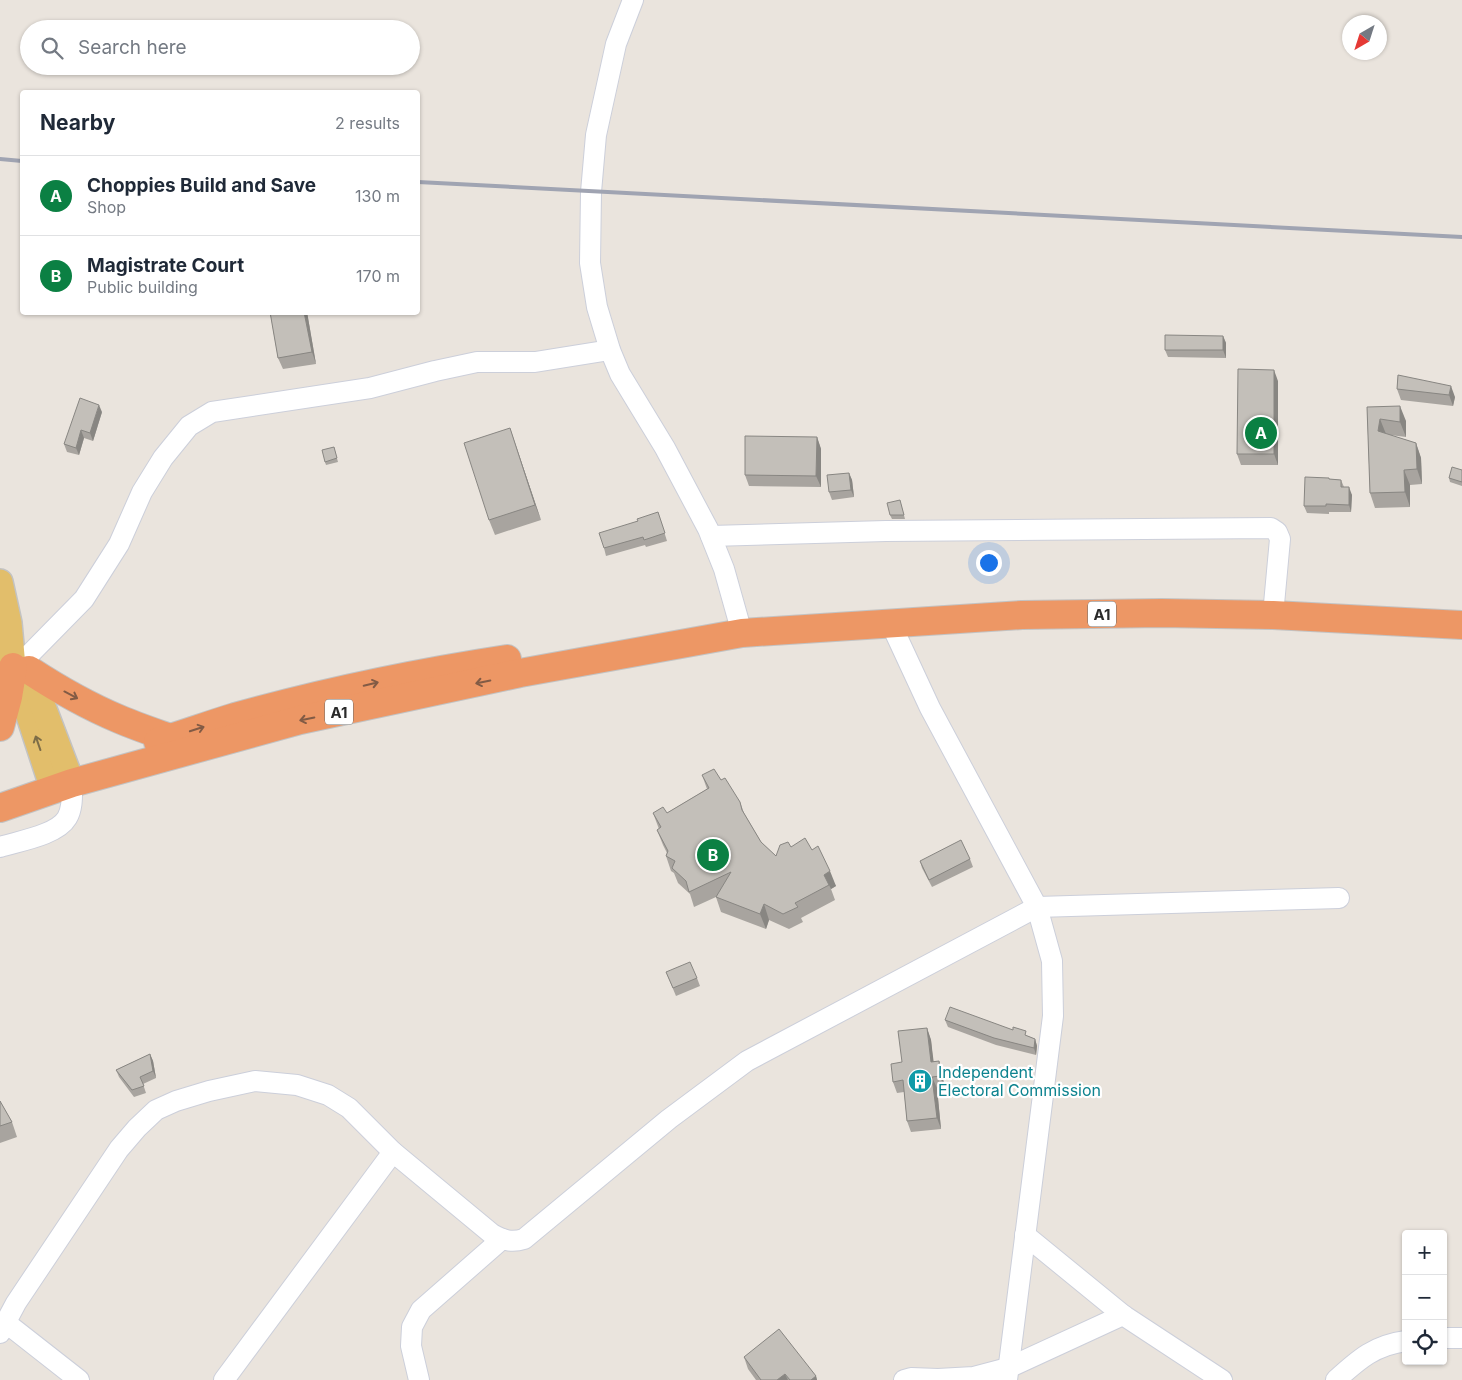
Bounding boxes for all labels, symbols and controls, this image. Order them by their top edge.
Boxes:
north arrow [1342,15,1387,60]
search box [20,20,420,75]
icon: search [38,34,66,62]
text: Search here [78,36,187,59]
text: Nearby [40,110,115,135]
text: 2 results [335,113,400,133]
text: Choppies Build and Save [87,174,316,197]
text: A [50,186,62,206]
text: 130 m [355,186,400,206]
text: Shop [87,197,126,217]
text: Magistrate Court [87,254,244,277]
text: B [51,266,61,286]
text: 170 m [356,266,400,286]
text: Public building [87,277,198,297]
pin: A [1245,414,1277,452]
your location [976,550,1002,576]
road number: A1 [1088,602,1116,626]
one-way arrow [475,678,491,687]
one-way arrow [362,679,378,688]
one-way arrow [64,690,79,700]
road number: A1 [325,700,353,724]
one-way arrow [299,715,315,724]
one-way arrow [188,724,204,734]
one-way arrow [33,735,42,751]
pin: B [697,836,729,874]
place label: Independent Electoral Commission [938,1062,1101,1100]
building icon: Independent Electoral Commission [907,1068,933,1094]
map controls [1402,1230,1447,1365]
button: + [1402,1230,1447,1275]
button: − [1402,1275,1447,1320]
button: locate [1402,1320,1447,1365]

